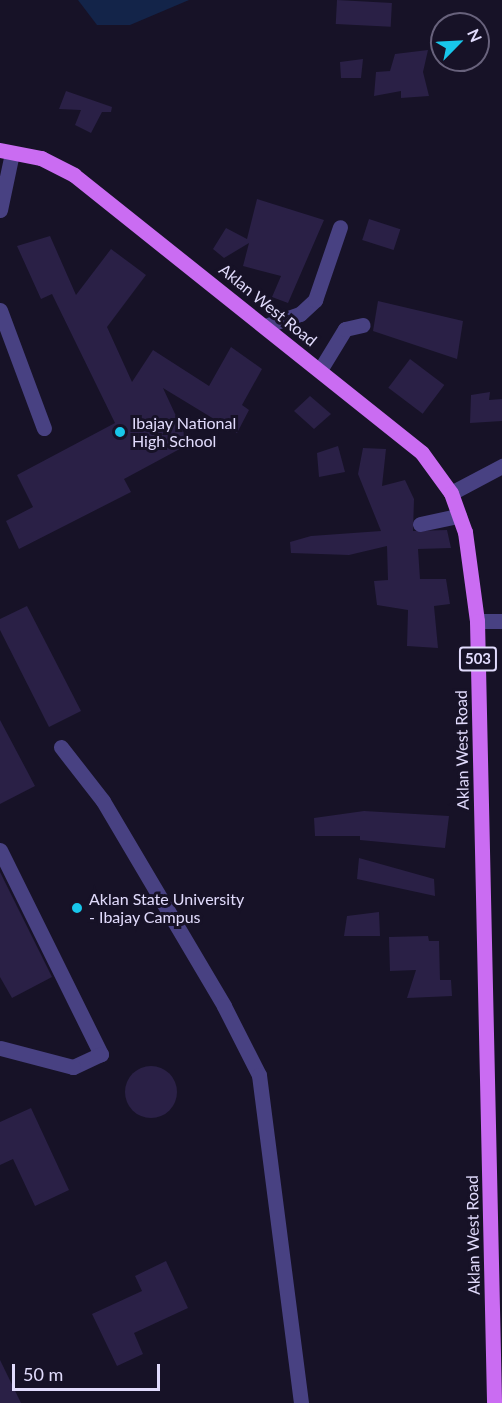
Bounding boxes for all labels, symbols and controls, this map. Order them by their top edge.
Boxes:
north arrow [430,12,490,72]
text: N [464,26,486,45]
street label: Aklan West Road [215,260,321,350]
place label: Ibajay National High School [132,413,237,451]
marker: Ibajay National High School [113,425,127,439]
road number: 503 [458,647,498,671]
street label: Aklan West Road [451,690,473,810]
place label: Aklan State University - Ibajay Campus [89,889,244,927]
marker: Aklan State University - Ibajay Campus [70,901,84,915]
street label: Aklan West Road [462,1175,484,1295]
scale bar [15,1352,164,1390]
text: 50 m [23,1363,63,1385]

